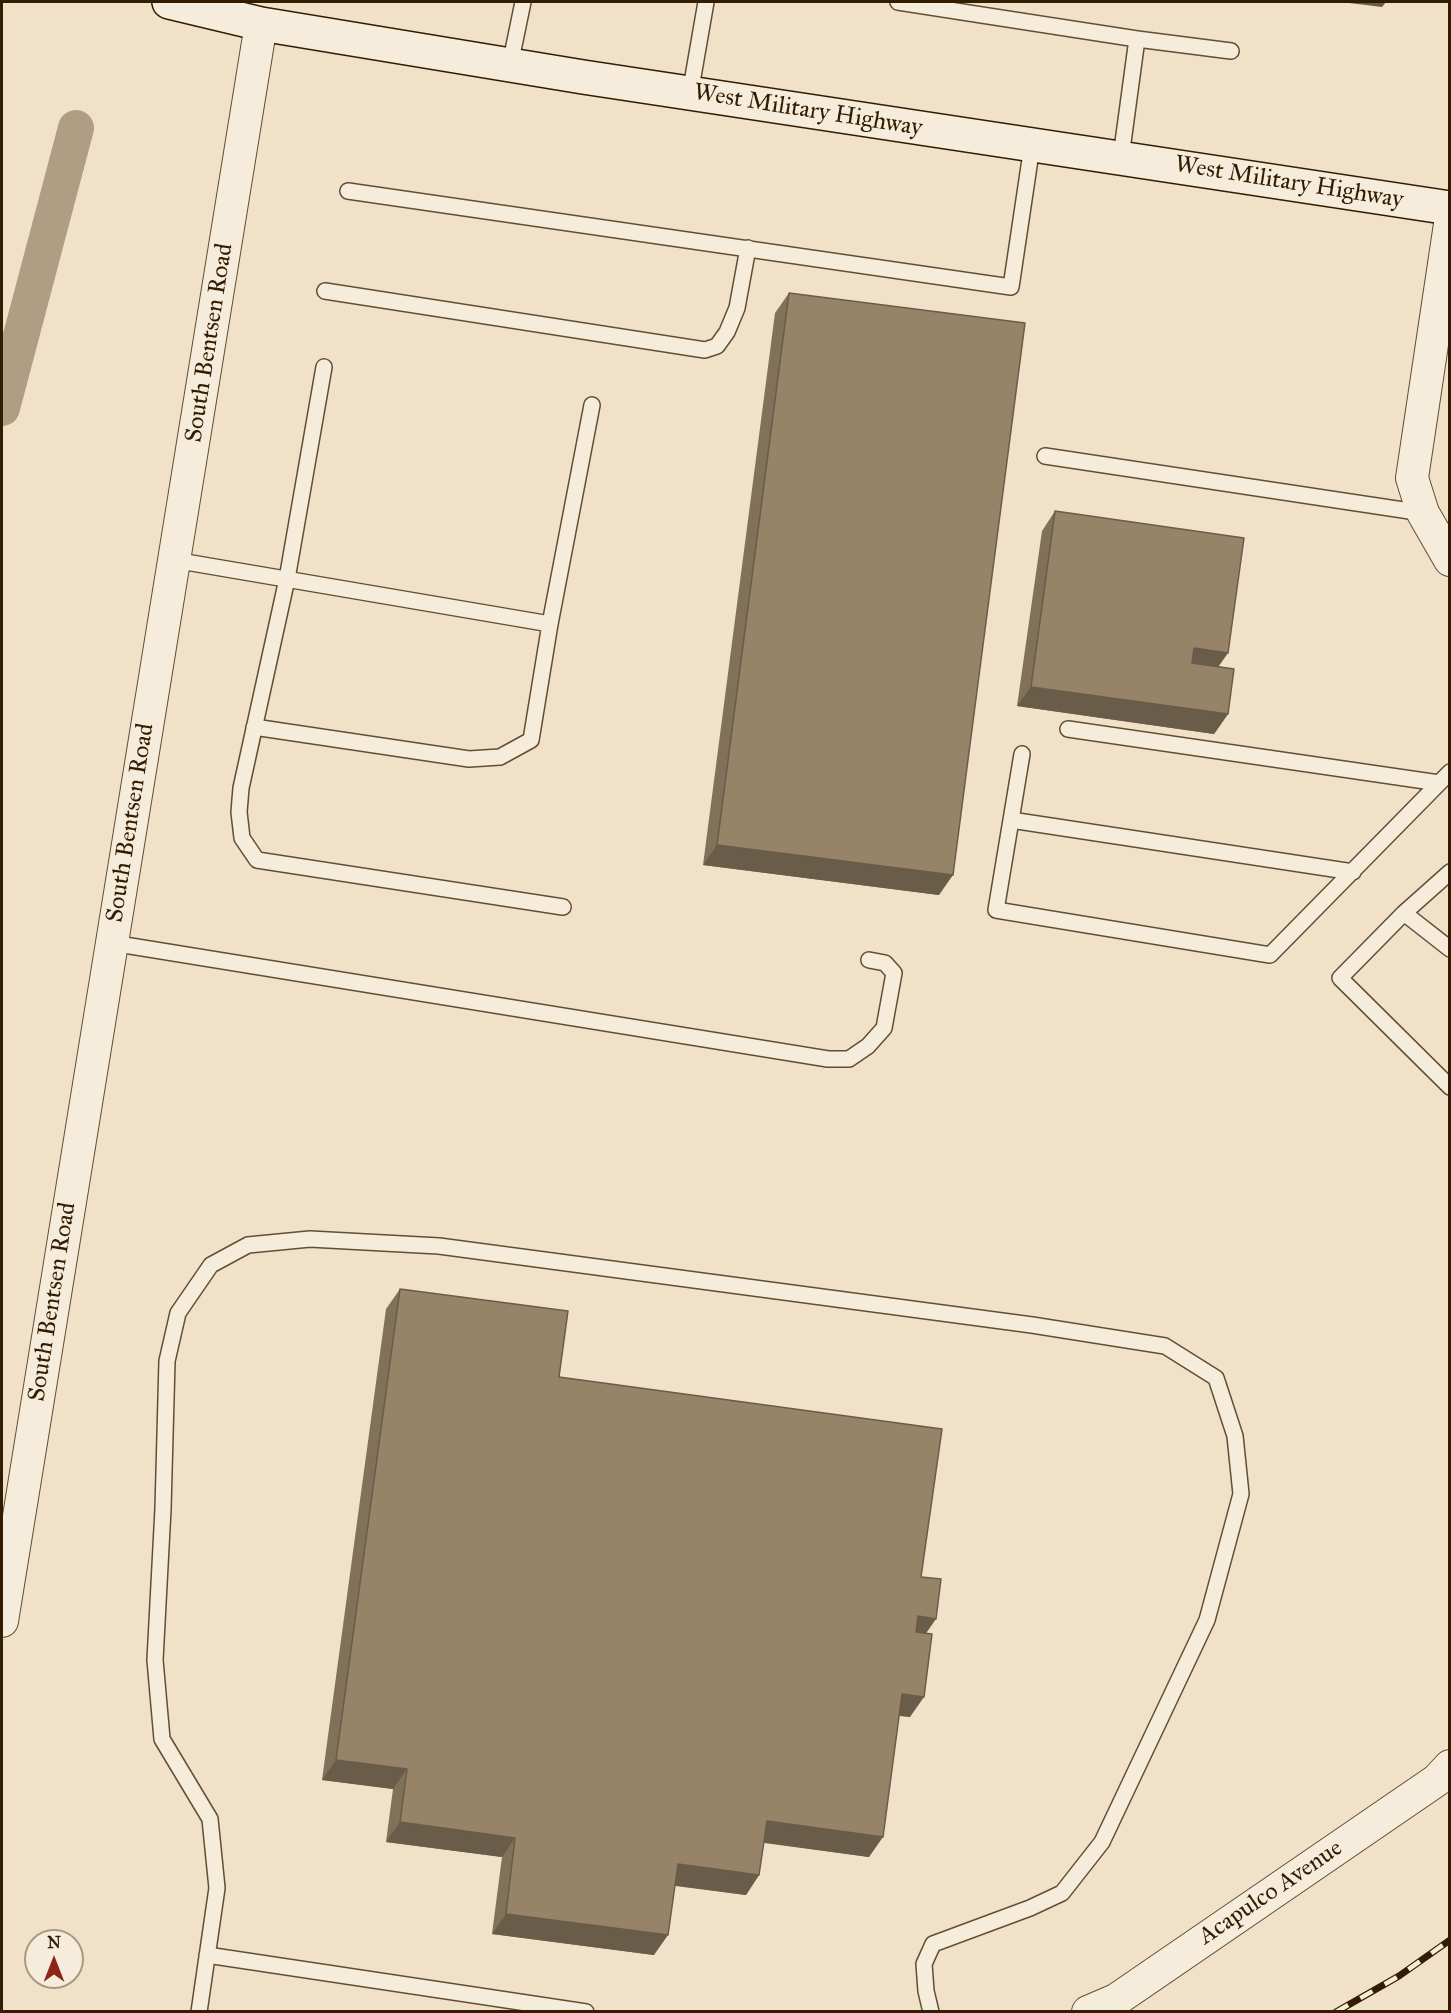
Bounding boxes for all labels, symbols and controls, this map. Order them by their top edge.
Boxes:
street label: West Military Highway [692,79,924,143]
street label: West Military Highway [1173,151,1405,215]
street label: South Bentsen Road [180,241,240,445]
street label: South Bentsen Road [101,721,161,925]
street label: South Bentsen Road [23,1200,83,1404]
street label: Acapulco Avenue [1194,1834,1348,1952]
north arrow [24,1929,84,1989]
text: N [47,1933,61,1952]

